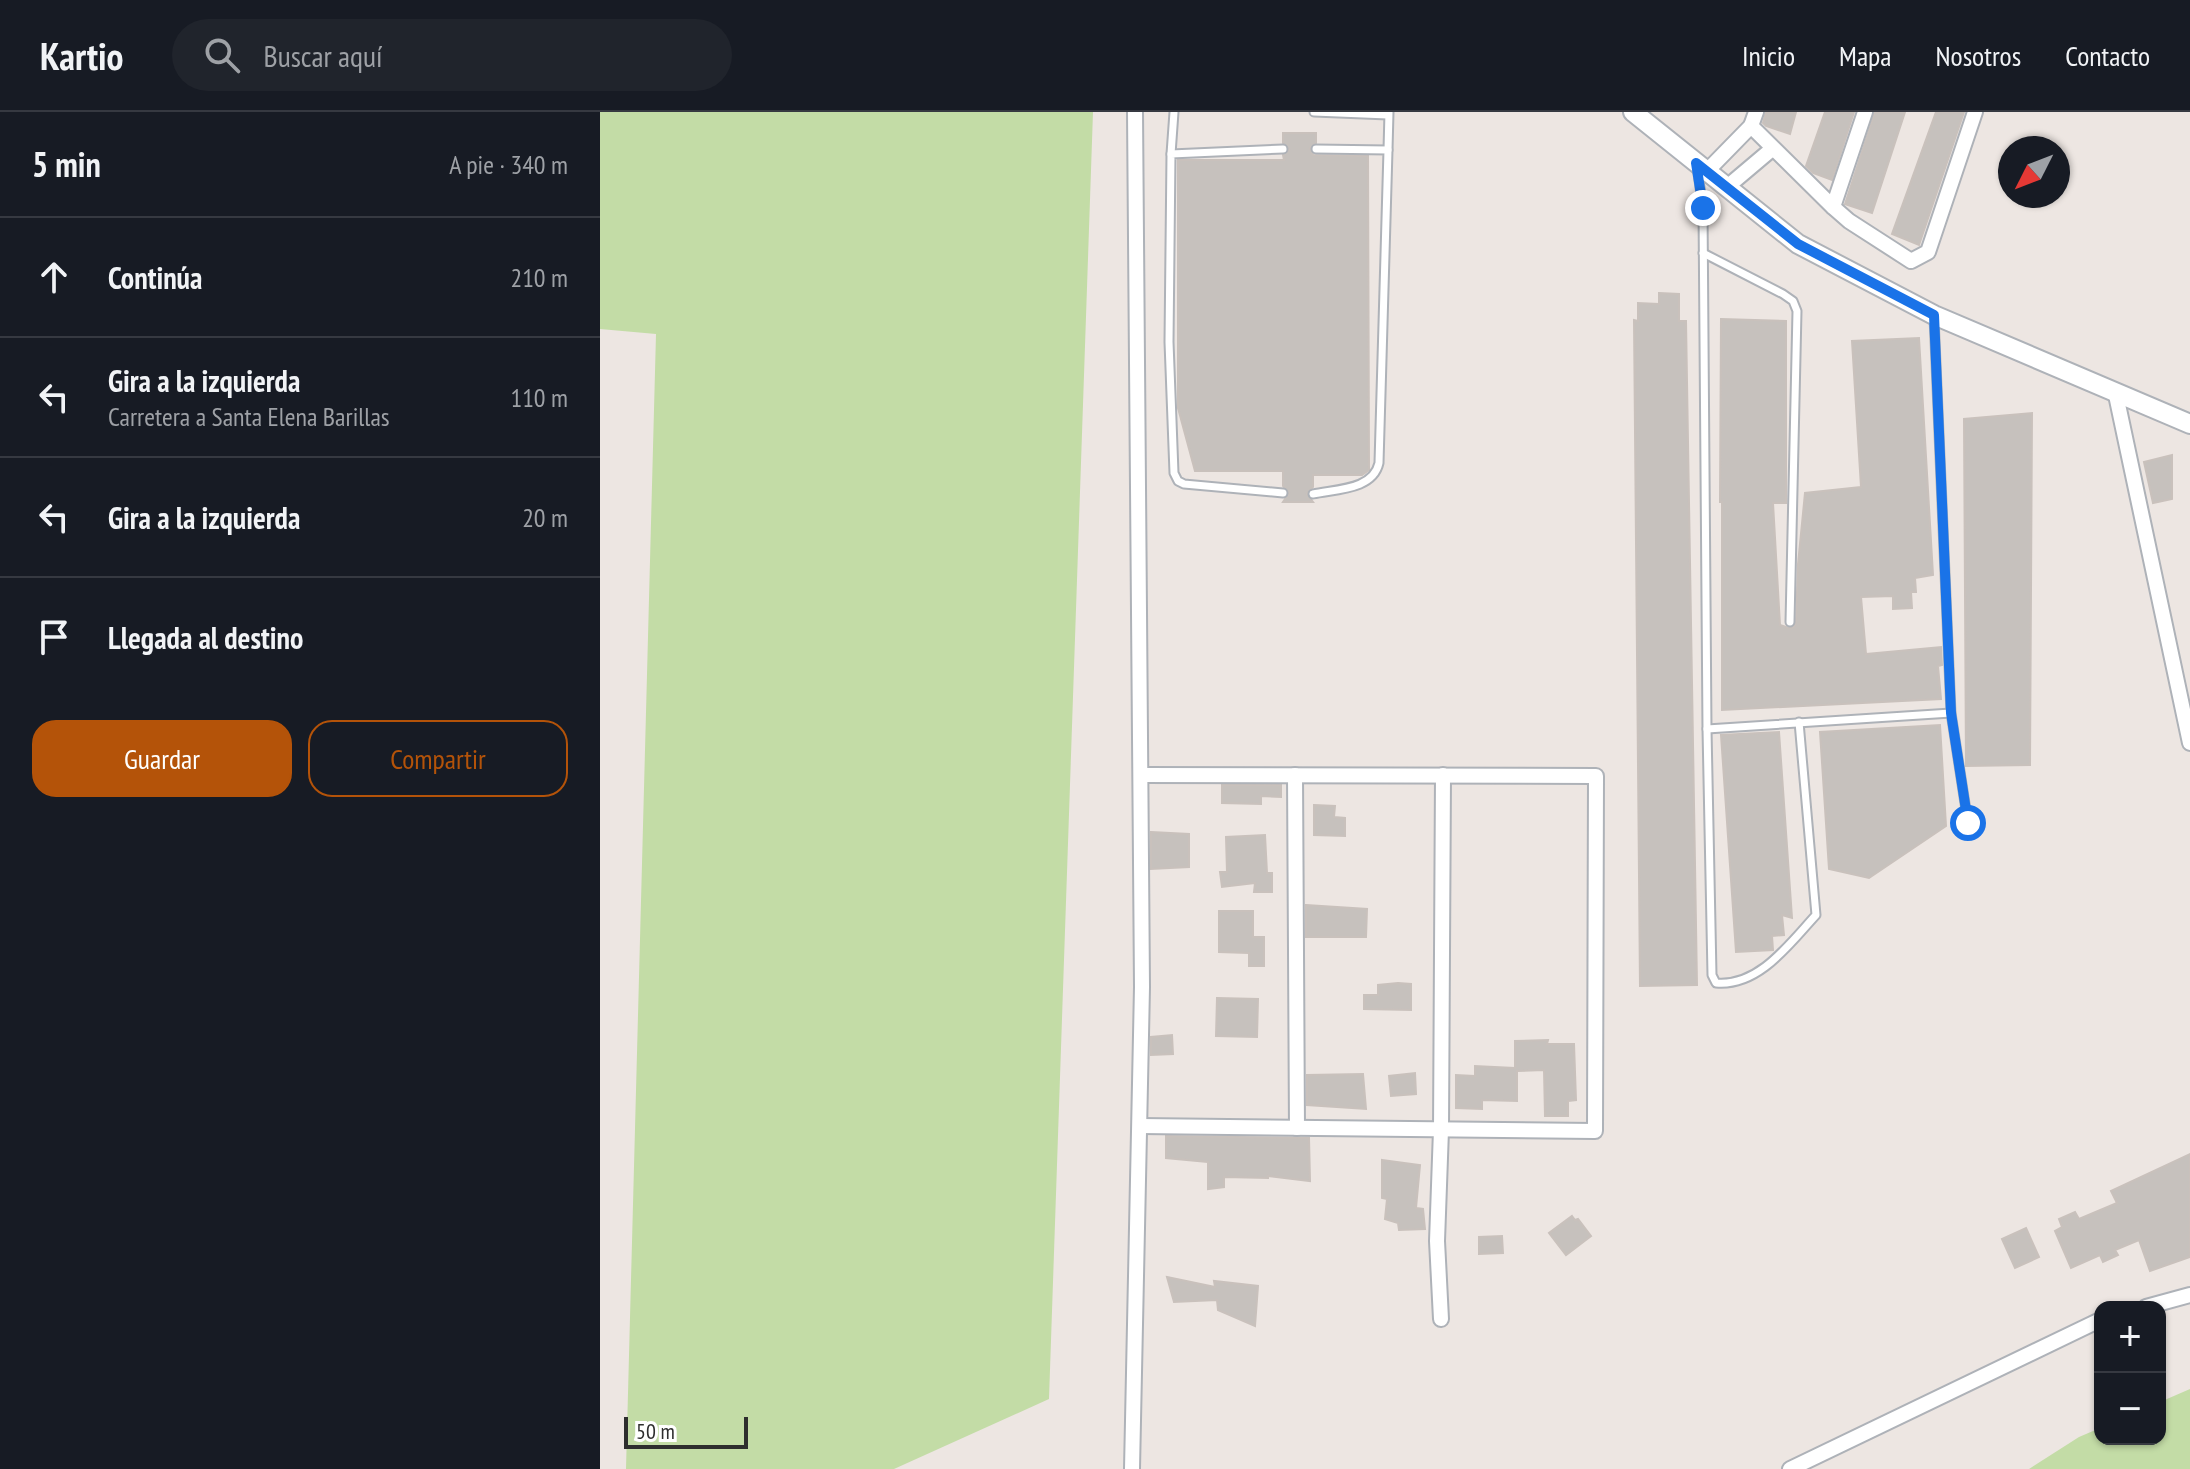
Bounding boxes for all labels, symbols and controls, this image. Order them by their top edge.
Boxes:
search box [172,19,732,91]
text: Kartio [40,31,124,80]
icon: search [200,33,244,77]
text: Buscar aquí [264,36,383,75]
text: Inicio [1742,37,1795,74]
text: Mapa [1839,37,1891,74]
text: Nosotros [1935,37,2021,74]
text: Contacto [2065,37,2150,74]
north arrow [1998,136,2070,208]
text: 5 min [32,142,101,186]
text: A pie · 340 m [449,148,568,181]
route end [1685,190,1721,226]
icon: ahead [32,255,76,299]
text: Continúa [108,258,202,297]
text: 210 m [510,261,568,294]
text: Gira a la izquierda [108,361,300,400]
icon: left [32,375,76,419]
text: 110 m [510,381,568,414]
text: Carretera a Santa Elena Barillas [108,400,390,433]
icon: left [32,495,76,539]
text: Gira a la izquierda [108,498,300,537]
text: 20 m [522,501,568,534]
icon: arrive [32,615,76,659]
text: Llegada al destino [108,618,303,657]
button: Guardar [32,720,292,797]
button: Compartir [308,720,568,797]
route start [1950,805,1986,841]
map controls [2094,1301,2166,1445]
button: + [2094,1301,2166,1373]
button: − [2094,1373,2166,1445]
scale bar [624,1413,748,1449]
text: 50 m [636,1417,675,1445]

